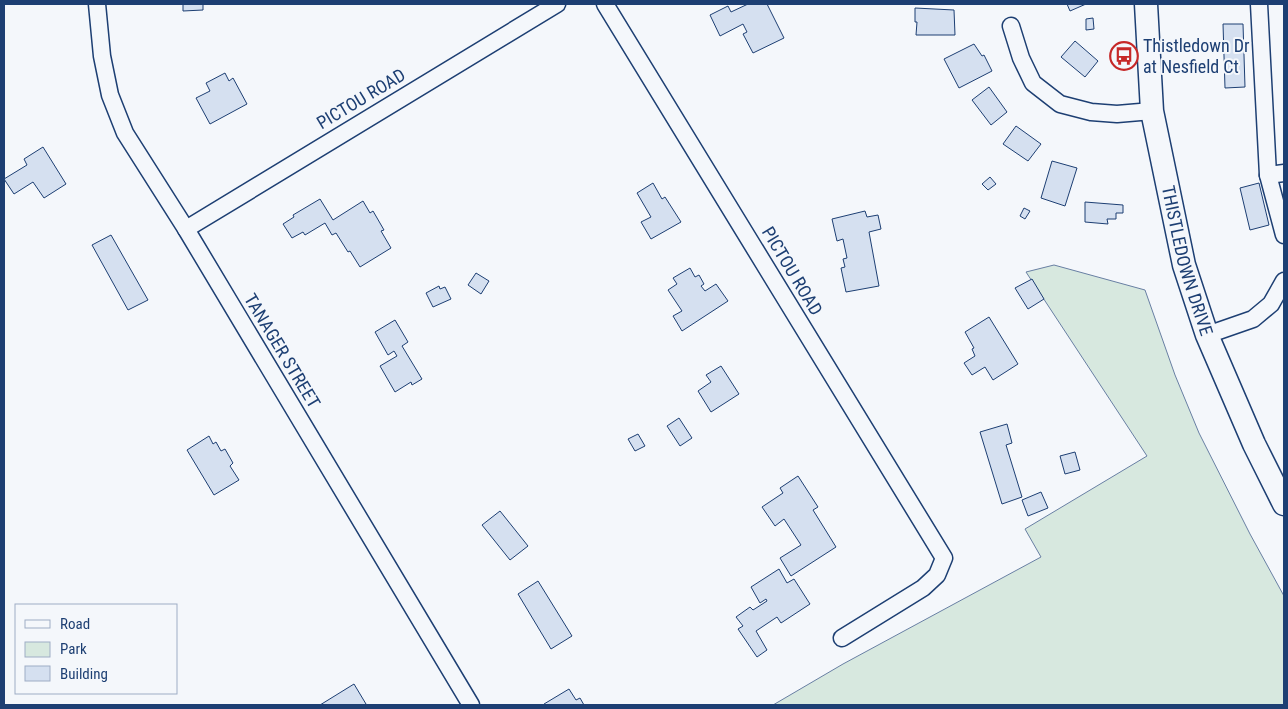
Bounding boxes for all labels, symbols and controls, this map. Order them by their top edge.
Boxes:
place label: Thistledown Dr at Nesfield Ct [1143,35,1250,77]
bus stop icon: Thistledown Dr at Nesfield Ct [1109,41,1139,71]
street label: PICTOU ROAD [313,64,409,133]
street label: THISTLEDOWN DRIVE [1158,184,1218,338]
street label: PICTOU ROAD [758,223,827,319]
street label: TANAGER STREET [240,290,325,412]
legend [15,604,178,694]
text: Road [60,615,90,633]
text: Park [60,640,87,658]
text: Building [60,665,108,683]

